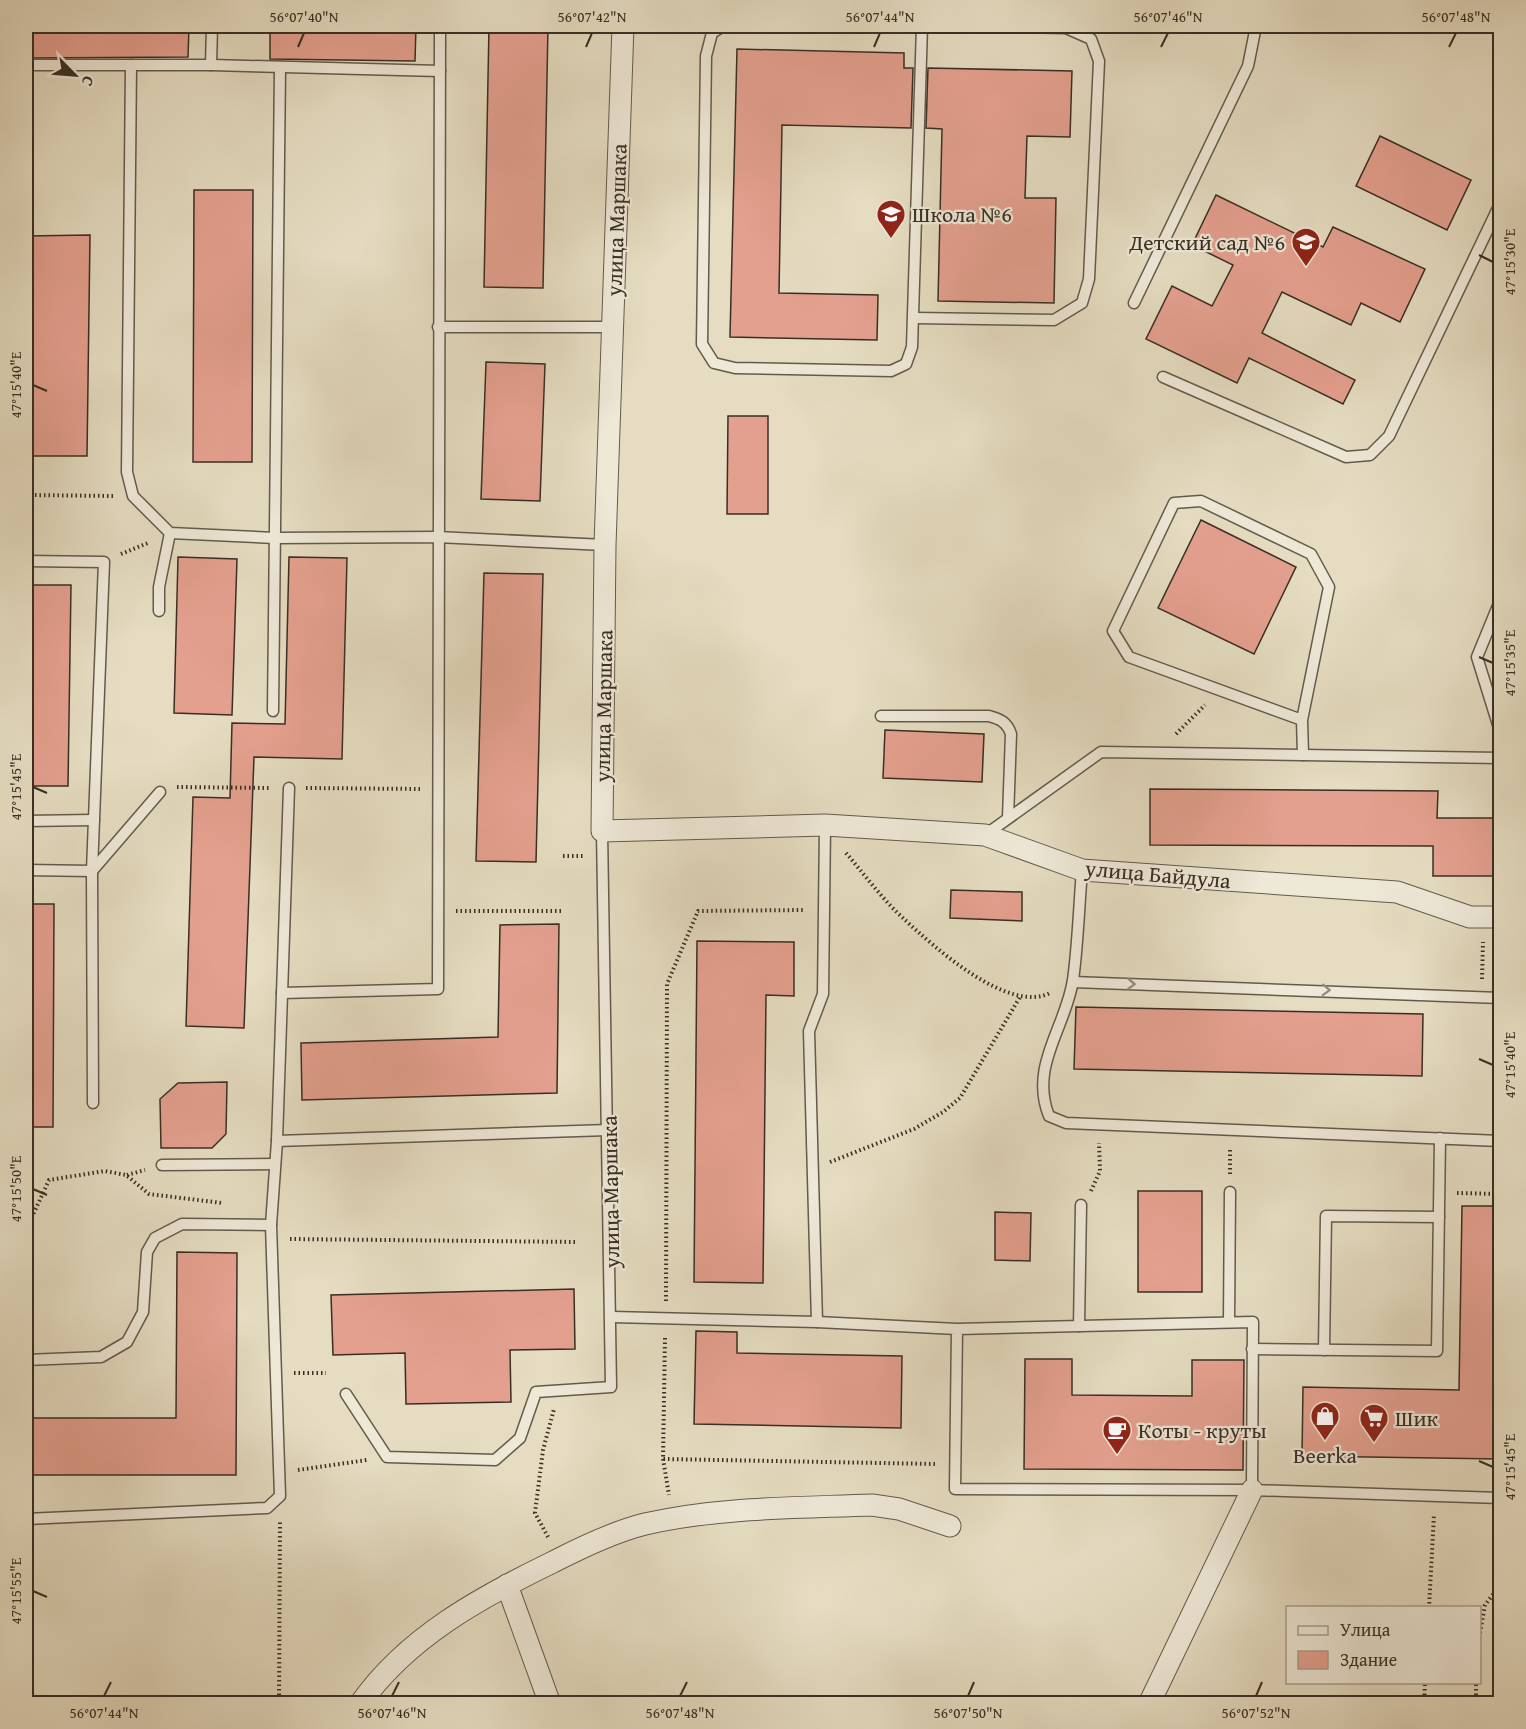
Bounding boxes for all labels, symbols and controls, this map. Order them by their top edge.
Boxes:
text: 56°07'40"N [270,6,339,27]
text: 56°07'42"N [558,6,627,27]
text: 56°07'44"N [846,6,915,27]
text: 56°07'46"N [1134,6,1203,27]
text: 56°07'48"N [1422,6,1491,27]
north arrow [45,45,105,105]
text: С [76,72,101,91]
street label: улица Маршака [597,142,635,298]
school or university icon: Школа №6 [875,198,907,240]
place label: Школа №6 [912,198,1012,230]
place label: Детский сад №6 [1128,226,1285,258]
school or university icon: Детский сад №6 [1290,226,1322,268]
text: 47°15'30"E [1499,228,1520,295]
text: 47°15'40"E [5,351,26,418]
street label: улица Маршака [586,629,620,784]
text: 47°15'35"E [1499,629,1520,696]
text: 47°15'45"E [5,753,26,820]
street label: улица Байдула [1083,852,1233,896]
one-way arrow [1127,978,1136,990]
one-way arrow [1321,984,1330,997]
text: 47°15'40"E [1499,1031,1520,1098]
street label: улица Маршака [593,1115,627,1270]
text: 47°15'50"E [5,1155,26,1222]
shop icon: Beerka [1309,1400,1341,1442]
supermarket icon: Шик [1358,1402,1390,1444]
place label: Шик [1395,1402,1438,1434]
cafe icon: Коты - круты [1101,1414,1133,1456]
place label: Коты - круты [1138,1414,1267,1446]
text: 47°15'45"E [1499,1433,1520,1500]
place label: Beerka [1293,1439,1357,1471]
text: 47°15'55"E [5,1557,26,1624]
legend [1286,1606,1481,1684]
text: Улица [1340,1616,1391,1643]
text: Здание [1340,1646,1397,1673]
text: 56°07'44"N [70,1702,139,1723]
text: 56°07'46"N [358,1702,427,1723]
text: 56°07'48"N [646,1702,715,1723]
text: 56°07'50"N [934,1702,1003,1723]
text: 56°07'52"N [1222,1702,1291,1723]

